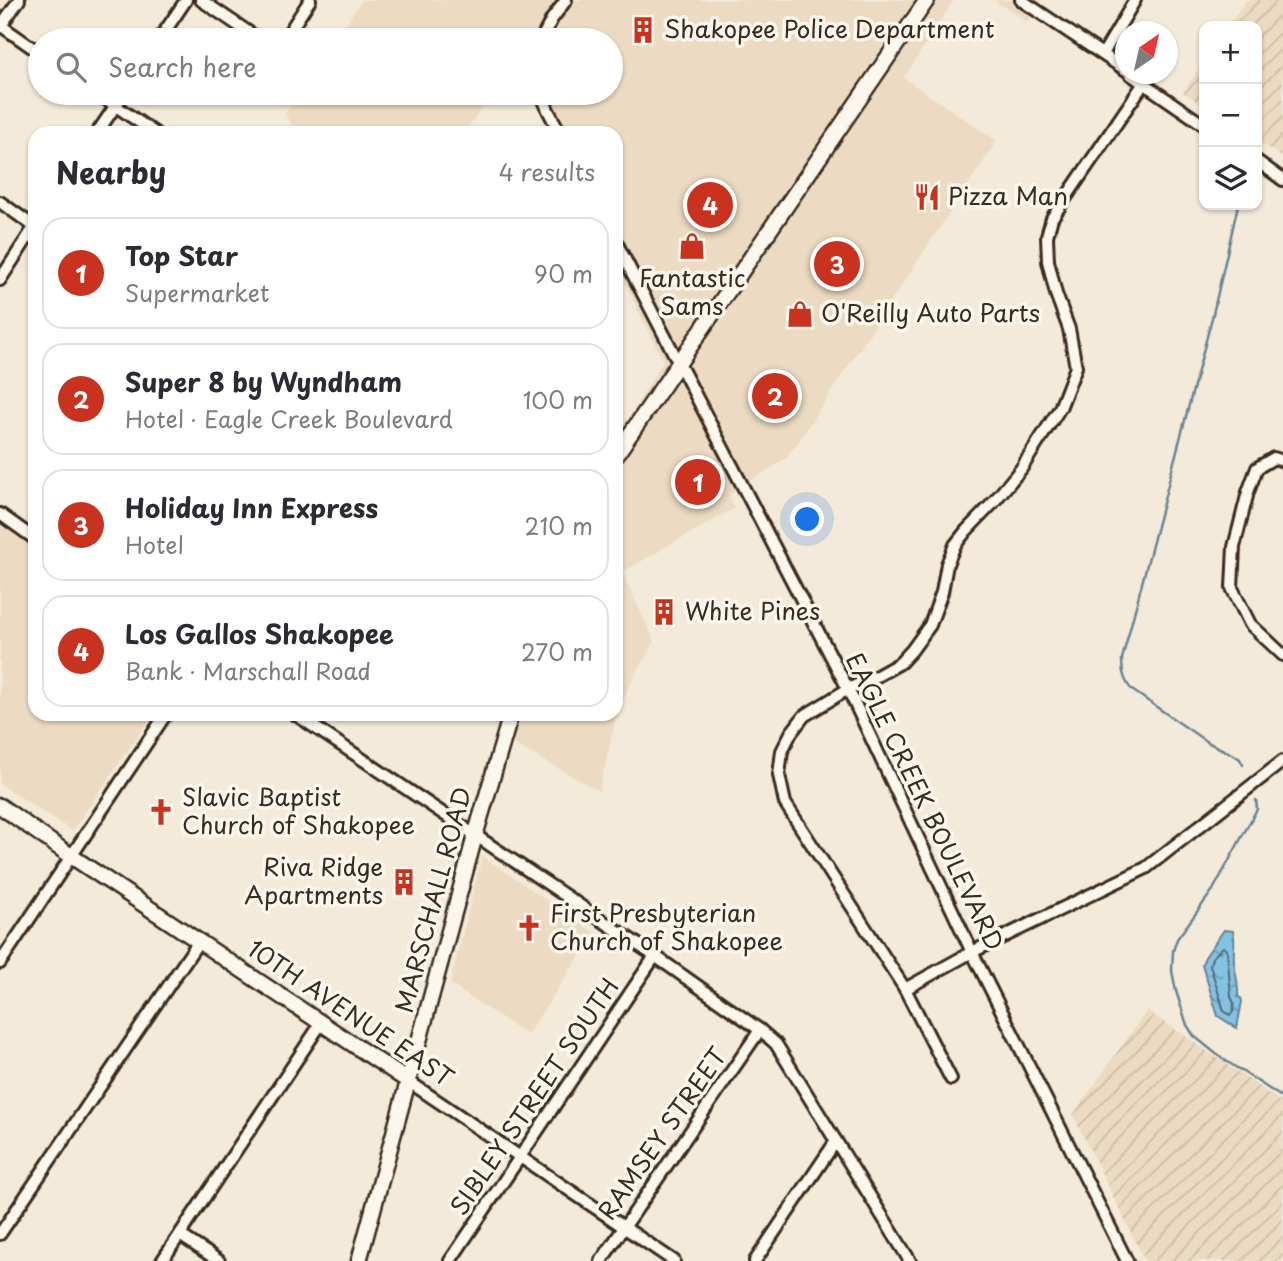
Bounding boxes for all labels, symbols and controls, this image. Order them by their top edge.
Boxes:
place label: Shakopee Police Department [664,10,995,46]
building icon: Shakopee Police Department [628,15,658,45]
north arrow [1115,21,1178,84]
map controls [1199,21,1262,210]
button: + [1199,21,1262,84]
search box [28,28,623,105]
text: Search here [108,47,257,86]
icon: search [52,48,90,86]
button: − [1199,84,1262,147]
button: layers [1199,147,1262,210]
text: Nearby [56,149,166,194]
text: 4 results [499,154,595,189]
place label: Pizza Man [948,177,1068,213]
pin: 4 [687,179,733,231]
restaurant icon: Pizza Man [912,182,942,212]
shop icon: Fantastic Sams [677,231,707,261]
text: Top Star [125,236,238,275]
pin: 3 [814,238,860,290]
text: 1 [76,256,87,291]
text: 90 m [534,256,593,291]
place label: Fantastic Sams [639,259,745,323]
text: Supermarket [125,275,269,310]
place label: O'Reilly Auto Parts [821,294,1040,330]
shop icon: O'Reilly Auto Parts [785,299,815,329]
text: Super 8 by Wyndham [125,362,402,401]
pin: 2 [752,370,798,422]
text: 2 [73,382,89,417]
text: 100 m [523,382,593,417]
text: Hotel · Eagle Creek Boulevard [125,401,453,436]
pin: 1 [675,456,721,508]
text: Holiday Inn Express [125,488,378,527]
your location [790,502,824,536]
text: 3 [73,508,89,543]
text: 210 m [525,508,593,543]
text: Hotel [125,527,184,562]
place label: White Pines [685,592,820,628]
building icon: White Pines [649,597,679,627]
text: Los Gallos Shakopee [125,614,394,653]
text: 4 [73,634,89,669]
text: 270 m [521,634,593,669]
street label: EAGLE CREEK BOULEVARD [838,646,1014,956]
text: Bank · Marschall Road [125,653,371,688]
place label: Slavic Baptist Church of Shakopee [182,778,415,842]
street label: MARSCHALL ROAD [385,783,480,1016]
church icon: Slavic Baptist Church of Shakopee [146,797,176,827]
place label: Riva Ridge Apartments [244,848,383,912]
building icon: Riva Ridge Apartments [389,867,419,897]
place label: First Presbyterian Church of Shakopee [550,894,783,958]
church icon: First Presbyterian Church of Shakopee [514,913,544,943]
street label: 10TH AVENUE EAST [241,930,462,1095]
street label: SIBLEY STREET SOUTH [440,970,626,1222]
street label: RAMSEY STREET [588,1039,735,1226]

